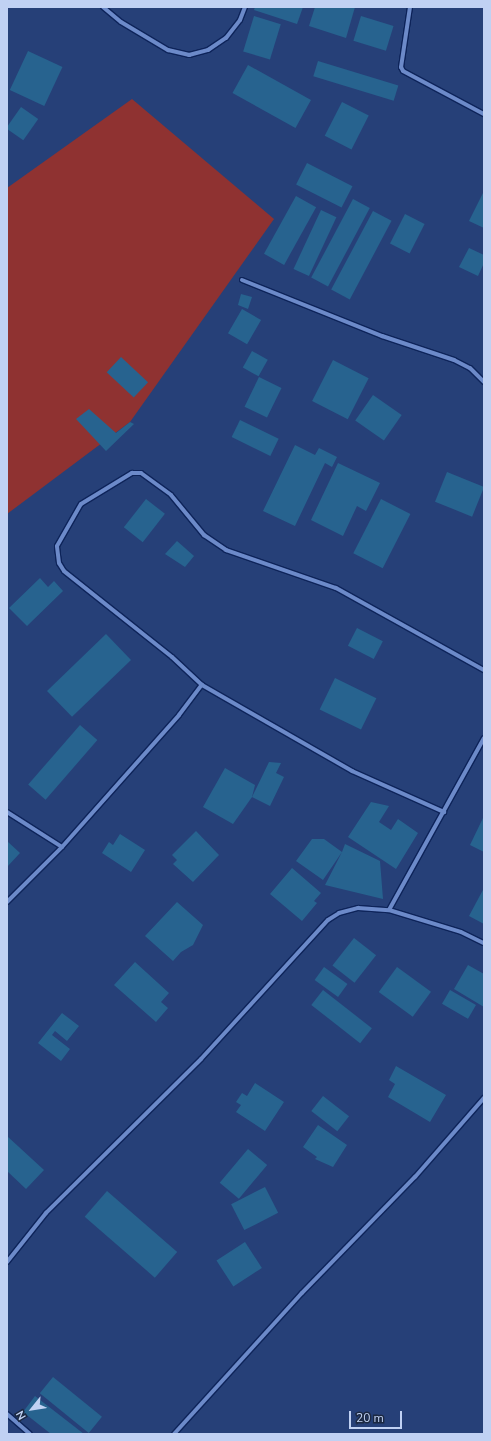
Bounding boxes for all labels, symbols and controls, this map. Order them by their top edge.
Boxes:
north arrow [12,1389,52,1429]
scale bar [351,1403,404,1429]
text: N [13,1408,30,1423]
text: 20 m [356,1410,384,1426]

